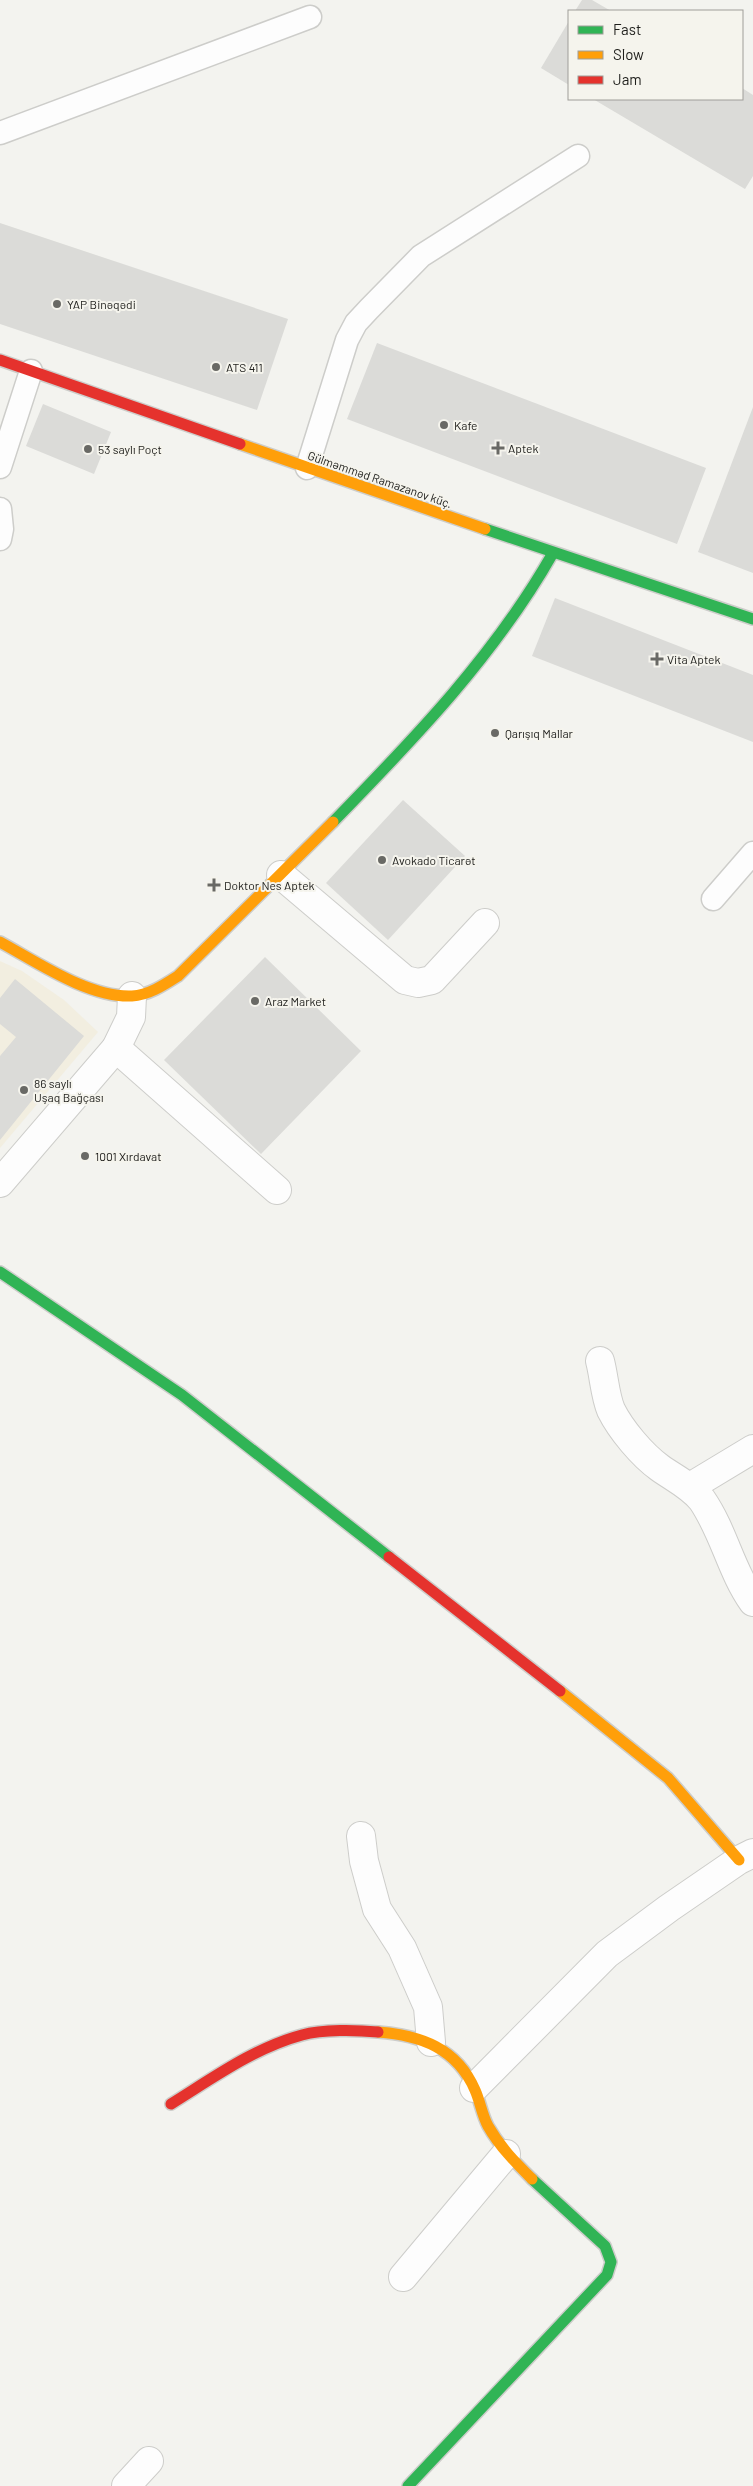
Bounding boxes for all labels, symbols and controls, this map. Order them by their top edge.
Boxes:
legend [568,10,743,100]
text: Fast [613,20,641,38]
text: Slow [613,45,644,63]
text: Jam [613,70,642,88]
place label: YAP Binəqədi [67,297,136,311]
marker: YAP Binəqədi [51,298,63,310]
place label: ATS 411 [226,360,263,374]
marker: ATS 411 [210,361,222,373]
place label: Kafe [454,418,478,432]
marker: Kafe [438,419,450,431]
place label: Aptek [508,441,539,455]
place label: 53 saylı Poçt [98,442,162,456]
marker: Aptek [492,442,504,454]
marker: 53 saylı Poçt [82,443,94,455]
street label: Gülməmməd Ramazanov küç. [306,448,454,510]
place label: Vita Aptek [667,652,721,666]
marker: Vita Aptek [651,653,663,665]
place label: Qarışıq Mallar [505,726,574,740]
marker: Qarışıq Mallar [489,727,501,739]
place label: Avokado Ticarət [392,853,476,867]
marker: Avokado Ticarət [376,854,388,866]
place label: Doktor Nes Aptek [224,878,315,892]
marker: Doktor Nes Aptek [208,879,220,891]
place label: Araz Market [265,994,326,1008]
marker: Araz Market [249,995,261,1007]
place label: 86 saylı Uşaq Bağçası [34,1076,103,1104]
marker: 86 saylı Uşaq Bağçası [18,1084,30,1096]
place label: 1001 Xırdavat [95,1149,162,1163]
marker: 1001 Xırdavat [79,1150,91,1162]

